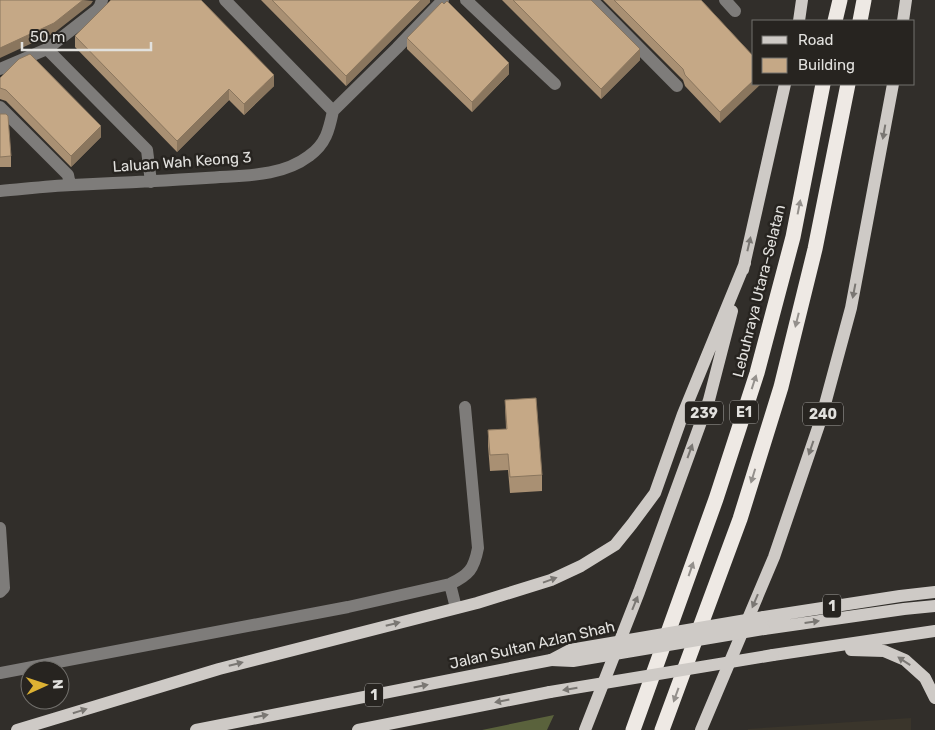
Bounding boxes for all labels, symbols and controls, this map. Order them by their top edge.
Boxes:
scale bar [22,20,151,52]
legend [752,20,915,85]
text: 50 m [30,28,65,46]
text: Road [798,31,834,49]
text: Building [798,56,855,74]
one-way arrow [880,124,888,140]
street label: Laluan Wah Keong 3 [112,148,252,176]
one-way arrow [795,200,803,215]
street label: Lebuhraya Utara–Selatan [729,203,789,379]
one-way arrow [745,236,753,252]
one-way arrow [850,284,858,299]
one-way arrow [793,312,801,327]
one-way arrow [751,374,759,389]
road number: E1 [730,401,758,424]
road number: 239 [685,402,723,424]
road number: 240 [803,402,843,426]
one-way arrow [807,441,815,456]
one-way arrow [687,443,694,458]
one-way arrow [749,469,757,484]
one-way arrow [687,561,695,576]
one-way arrow [543,576,558,584]
one-way arrow [751,593,759,608]
road number: 1 [823,594,841,618]
one-way arrow [631,595,639,610]
street label: Jalan Sultan Azlan Shah [448,617,616,673]
one-way arrow [805,618,821,626]
one-way arrow [386,620,401,628]
one-way arrow [898,657,911,666]
north arrow [20,660,70,710]
one-way arrow [228,660,243,668]
text: N [49,679,66,690]
one-way arrow [413,681,429,689]
road number: 1 [365,684,383,706]
one-way arrow [561,685,577,693]
one-way arrow [672,688,680,703]
one-way arrow [494,698,510,706]
one-way arrow [73,706,88,714]
one-way arrow [254,712,270,720]

